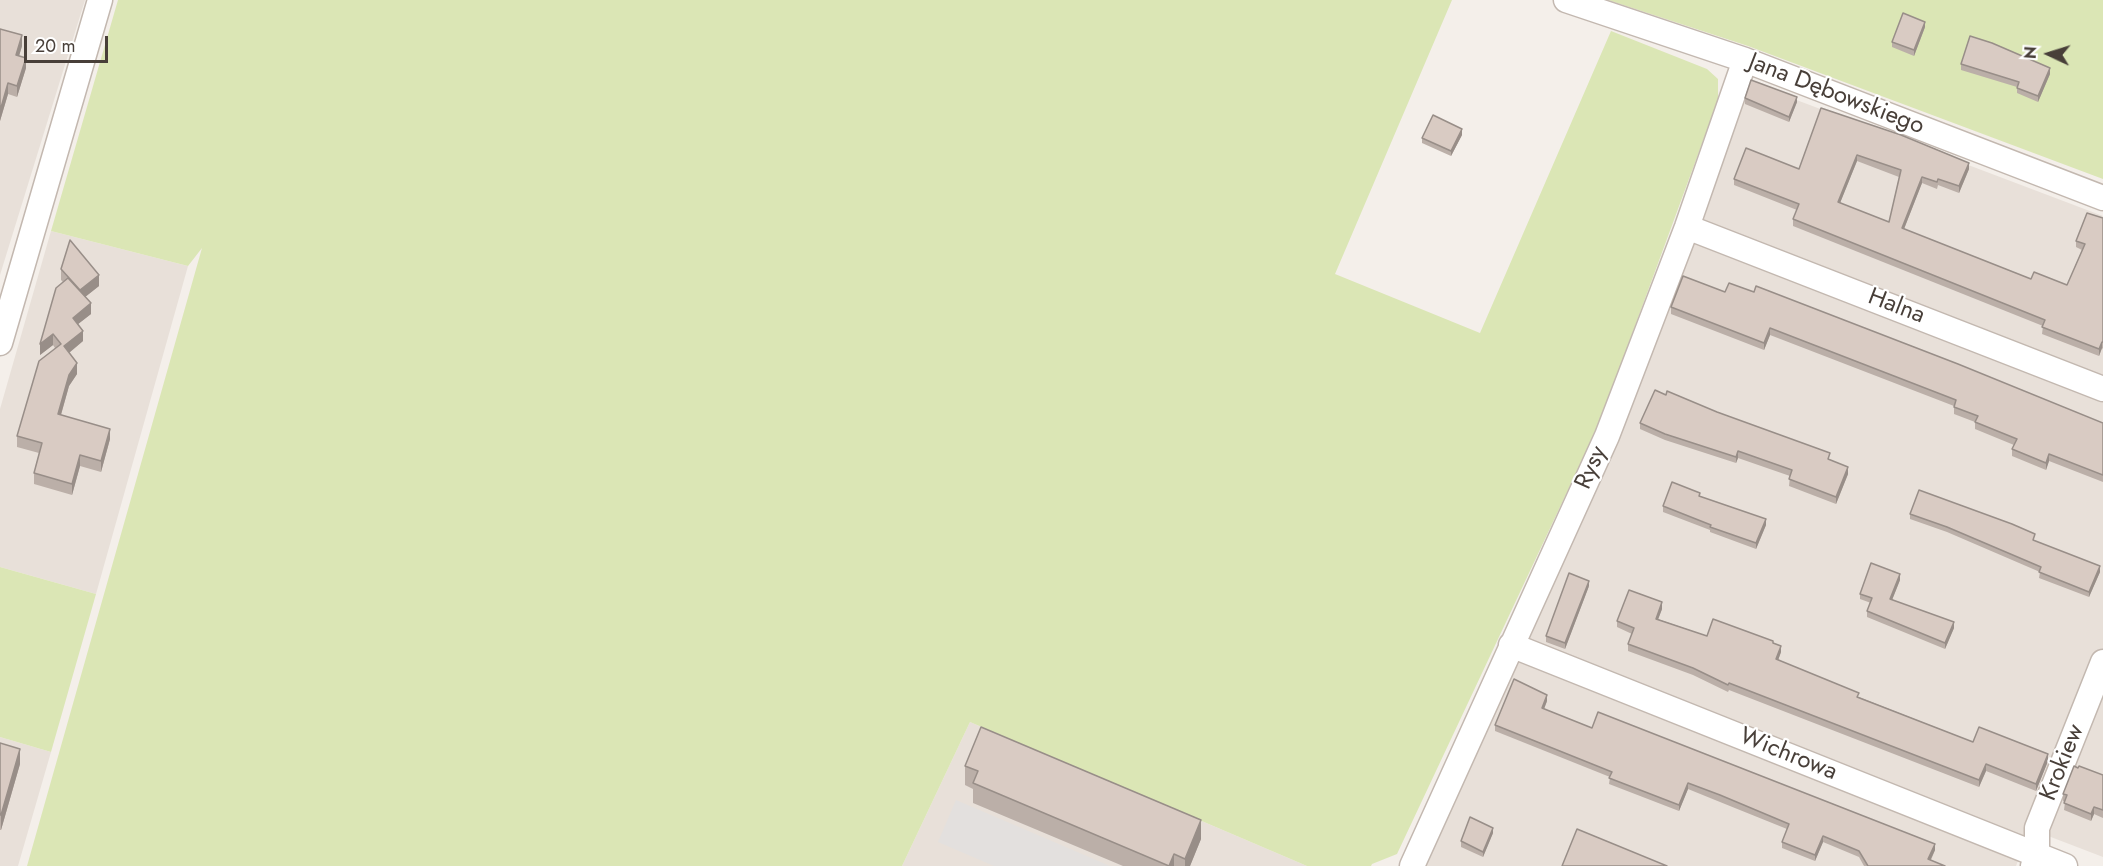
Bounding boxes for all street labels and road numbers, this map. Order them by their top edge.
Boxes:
street label: Jana Dębowskiego [1744,48,1928,142]
street label: Halna [1864,283,1928,331]
street label: Rysy [1570,442,1614,494]
street label: Krokiew [2035,721,2091,805]
street label: Wichrowa [1735,722,1841,788]

